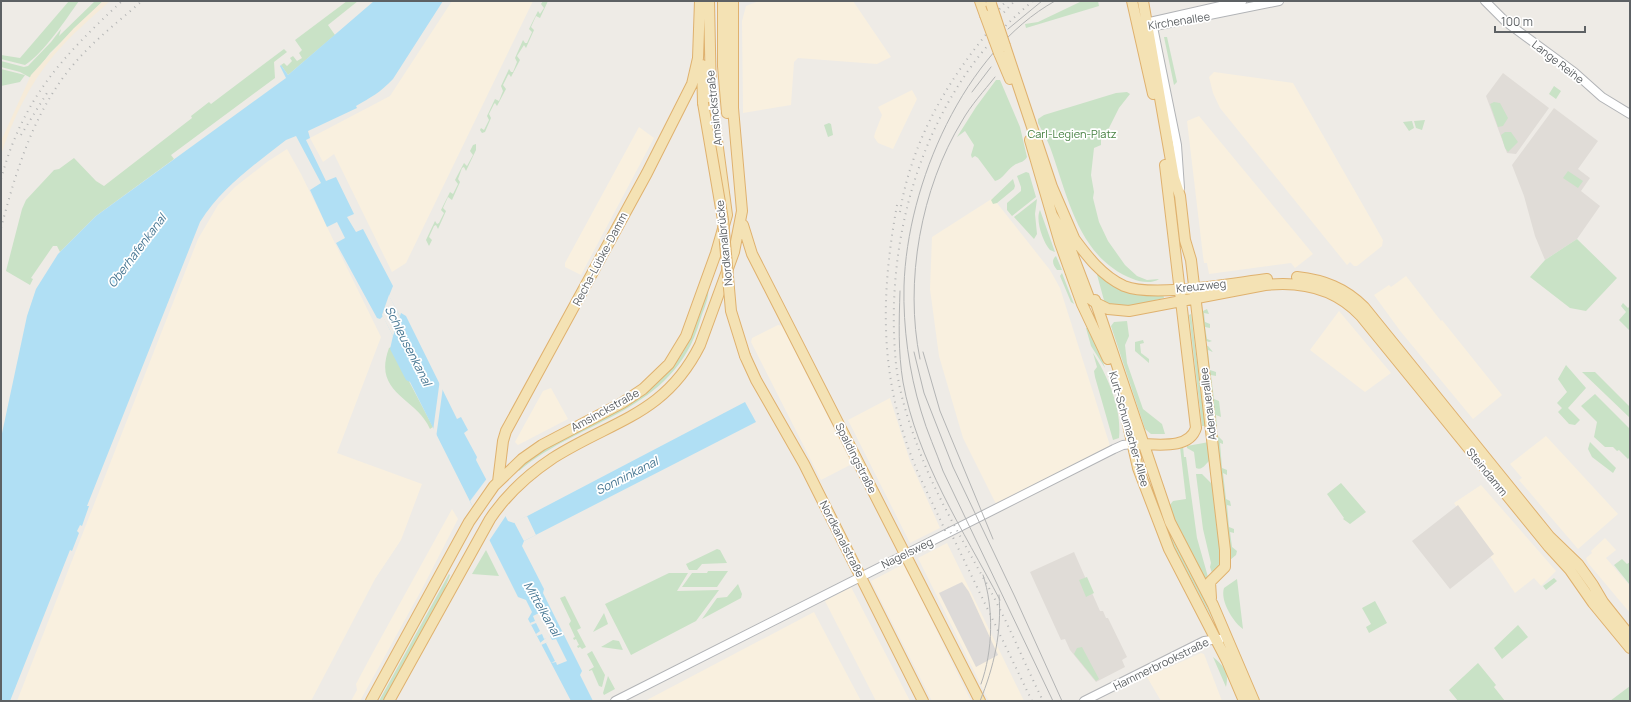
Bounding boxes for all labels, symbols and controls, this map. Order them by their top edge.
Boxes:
street label: Kirchenallee [1147,8,1212,33]
scale bar [1495,8,1585,34]
text: 100 m [1501,13,1533,30]
street label: Lange Reihe [1529,37,1588,87]
street label: Amsinckstraße [702,69,725,146]
park label: Carl-Legien-Platz [1027,126,1117,141]
street label: Nordkanalbrücke [711,199,735,287]
water label: Oberhafenkanal [103,209,171,291]
street label: Recha-Lübke-Damm [569,209,631,308]
street label: Kreuzweg [1175,275,1227,296]
water label: Schleusenkanal [381,303,437,391]
street label: Adenauerallee [1196,366,1219,441]
street label: Kurt-Schumacher-Allee [1106,369,1153,489]
street label: Amsinckstraße [568,384,642,434]
street label: Spaldingstraße [832,420,881,496]
street label: Steindamm [1463,445,1511,499]
water label: Sonninkanal [593,452,663,499]
street label: Nordkanalstraße [817,498,869,580]
street label: Nagelsweg [878,534,935,572]
water label: Mittelkanal [520,578,566,641]
street label: Hammerbrookstraße [1111,634,1212,693]

